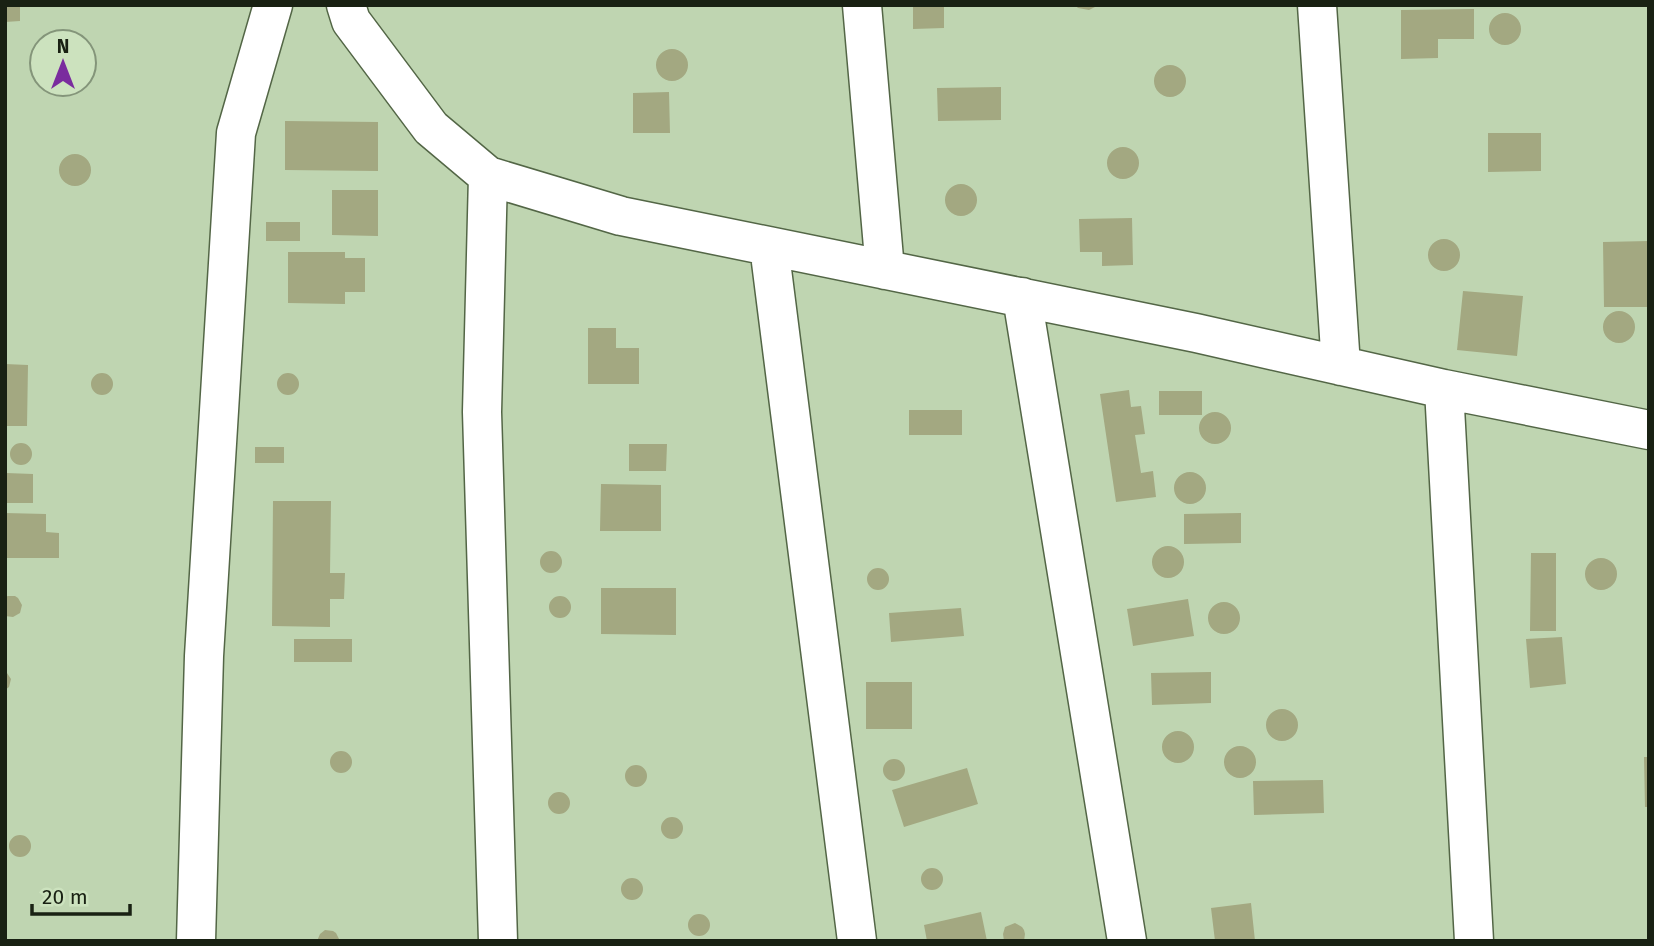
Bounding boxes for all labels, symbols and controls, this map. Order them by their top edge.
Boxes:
north arrow [28,28,98,98]
text: N [57,35,69,58]
scale bar [32,872,130,916]
text: 20 m [42,884,88,910]

